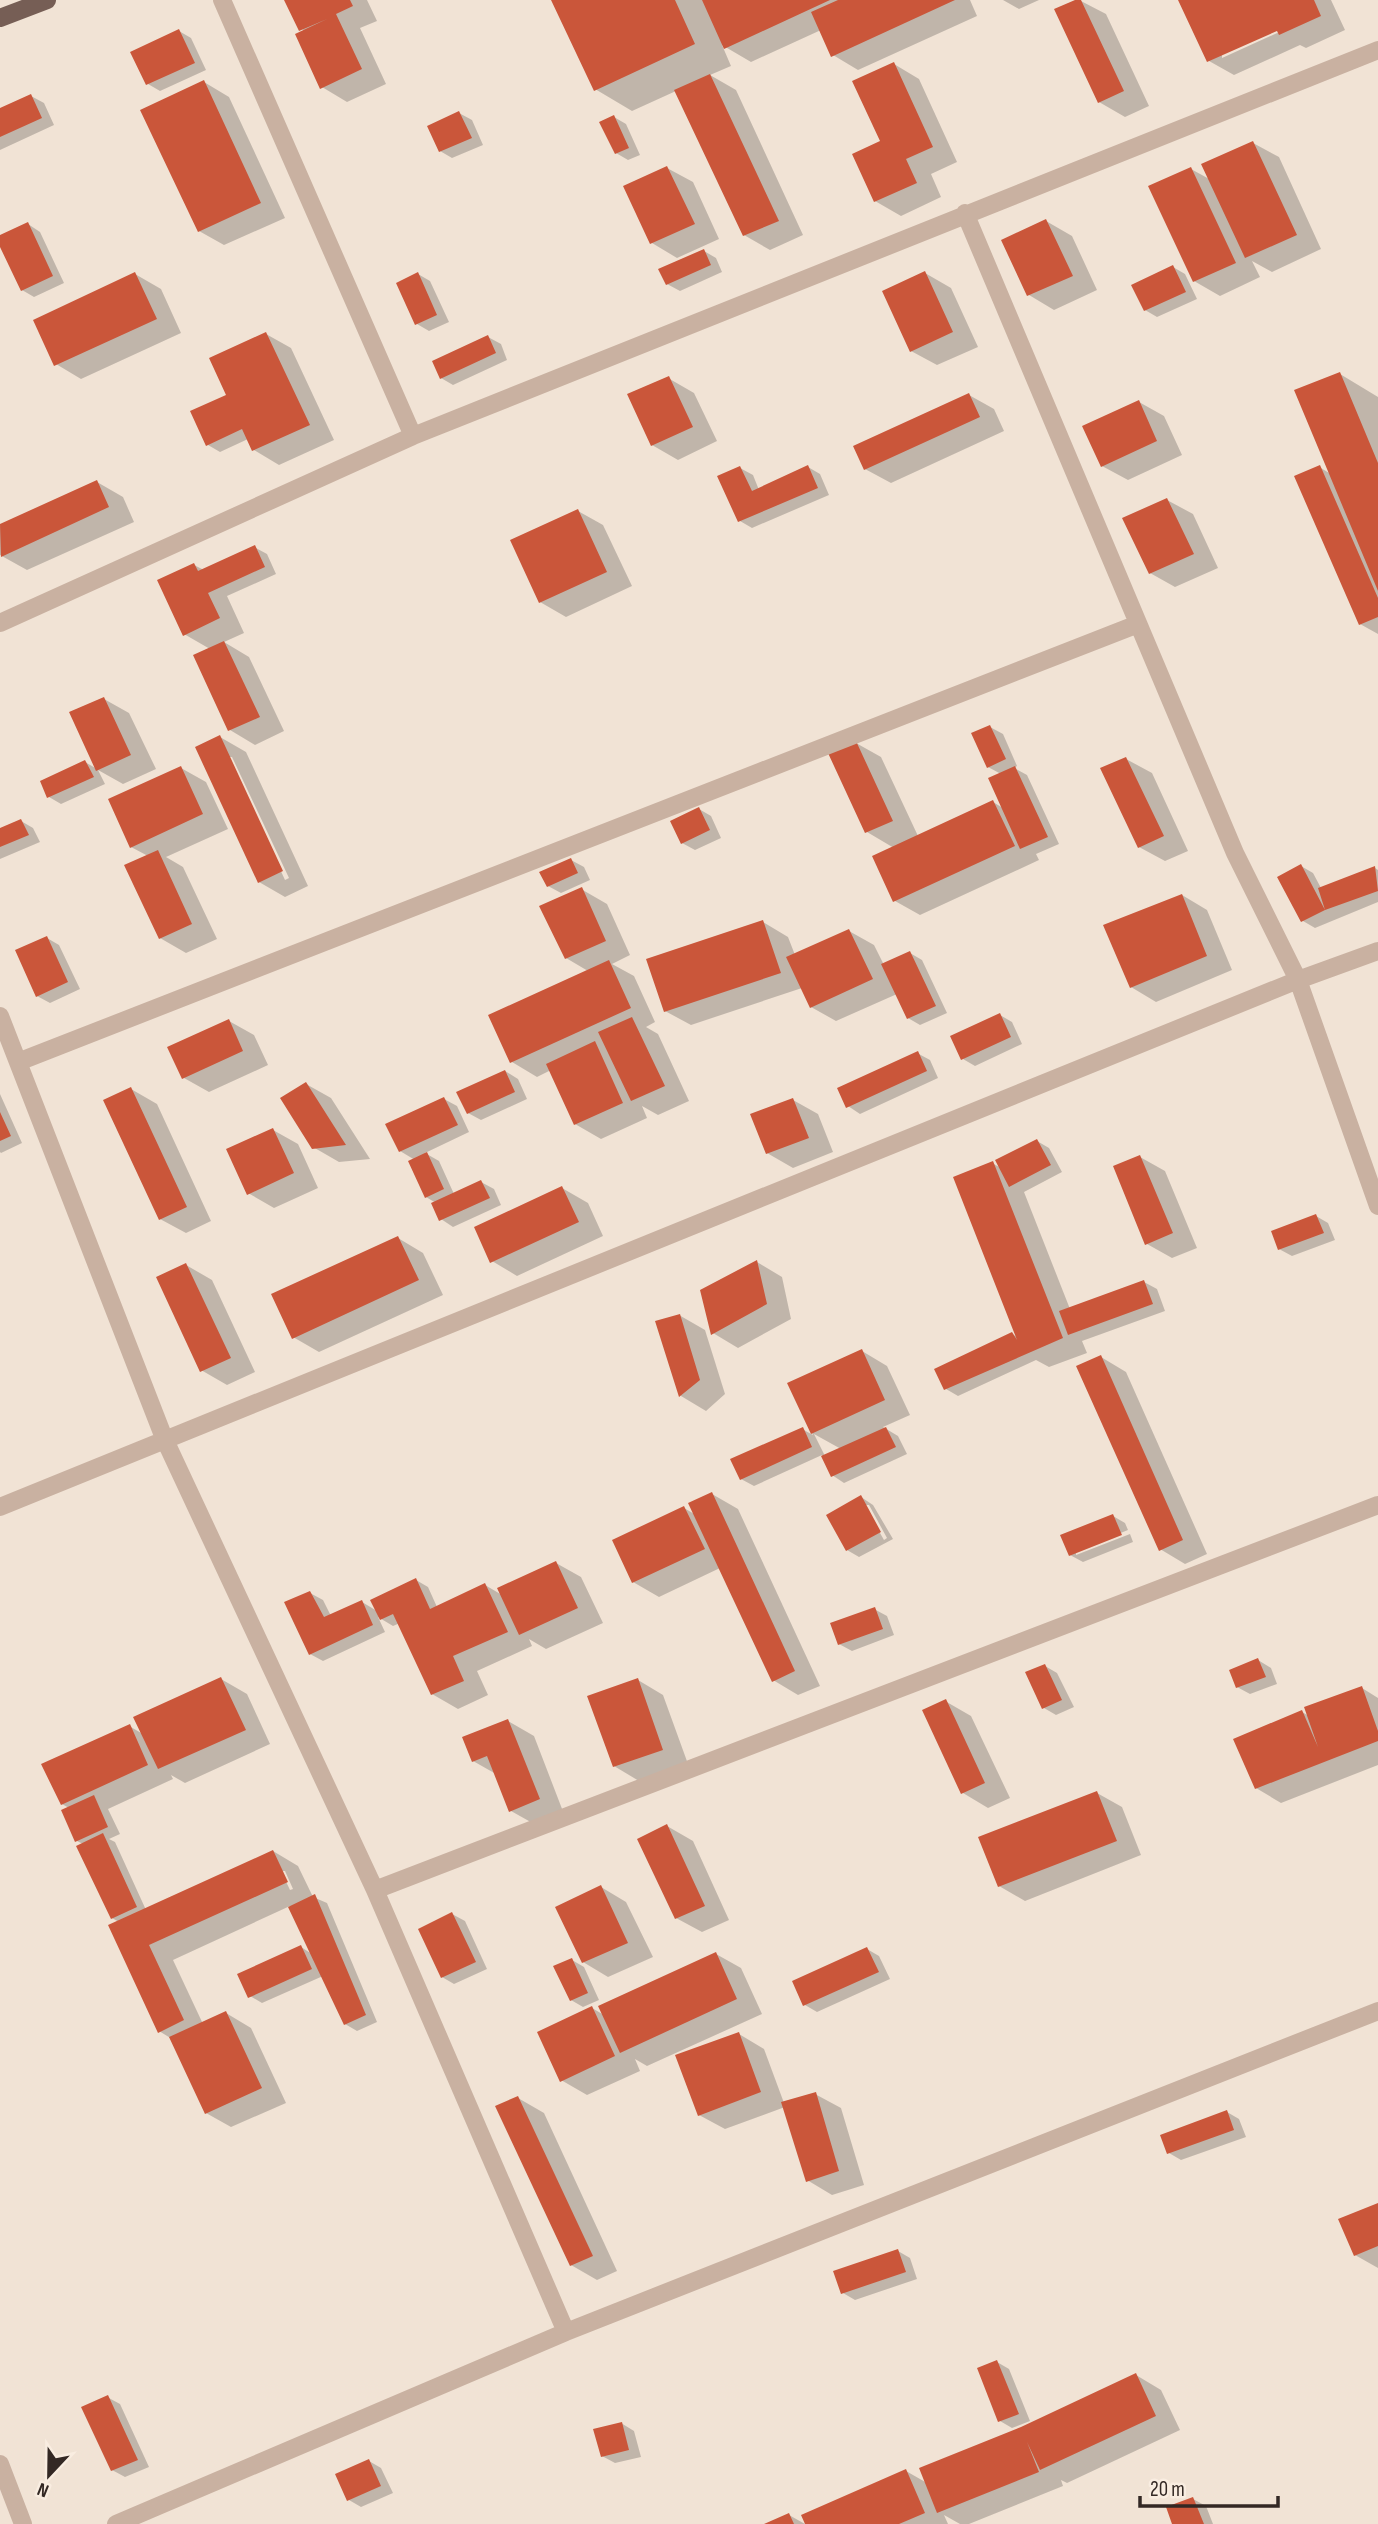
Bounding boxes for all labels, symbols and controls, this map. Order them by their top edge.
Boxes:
north arrow [14,2440,84,2510]
scale bar [1140,2464,1278,2508]
text: N [34,2477,52,2502]
text: 20 m [1150,2477,1185,2502]

